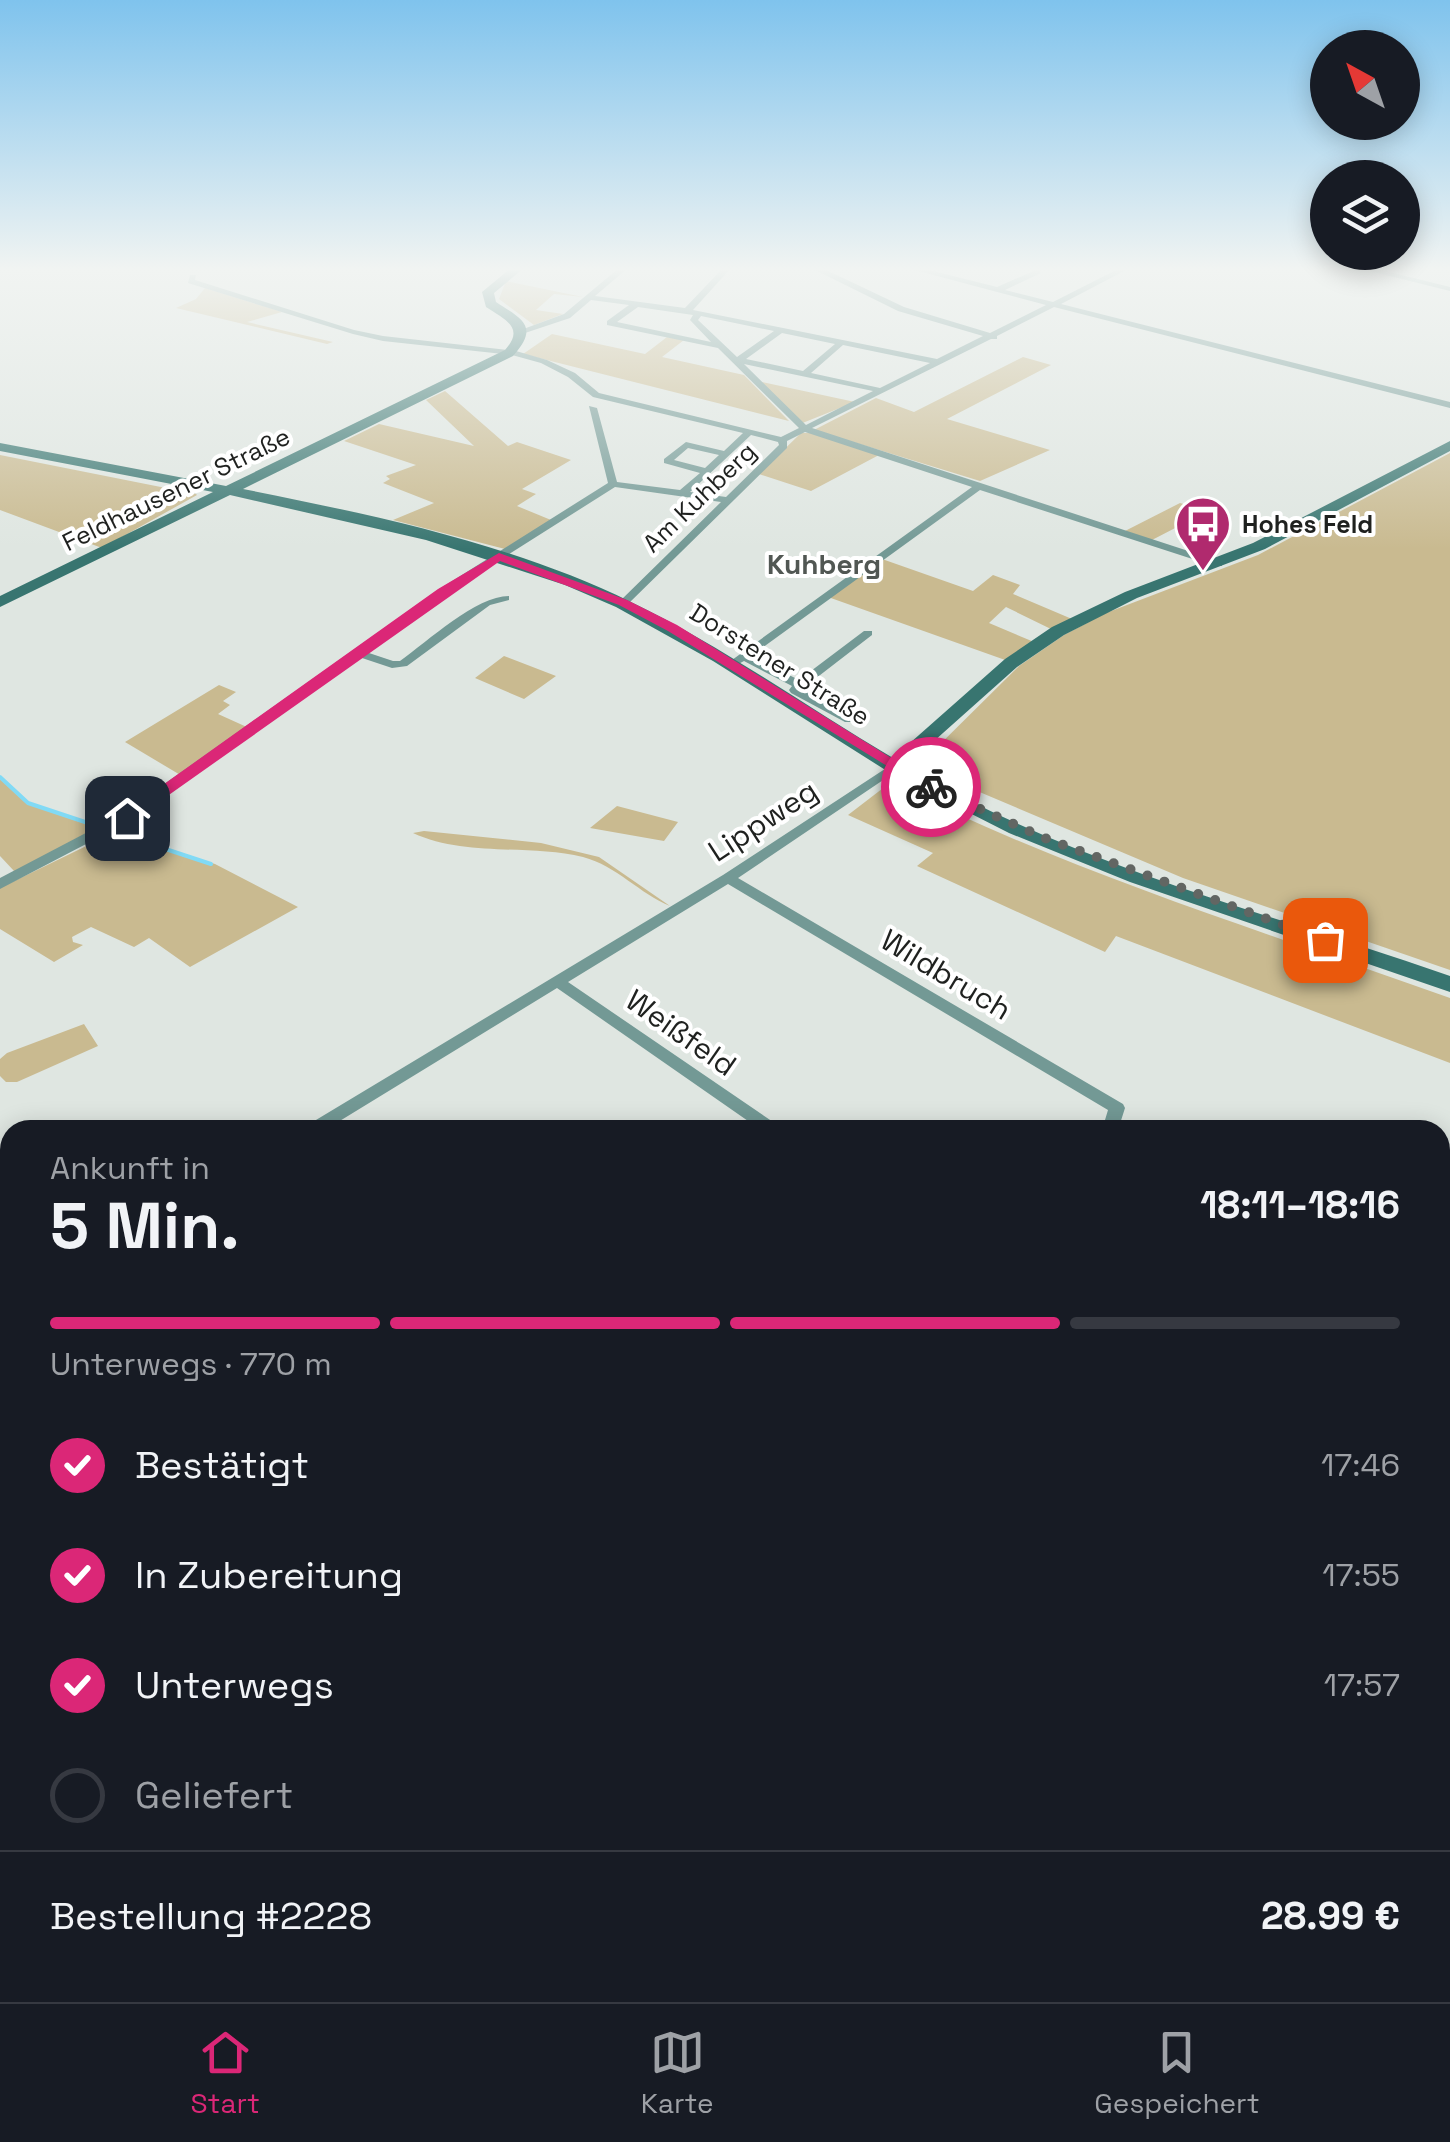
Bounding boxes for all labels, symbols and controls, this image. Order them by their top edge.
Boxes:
north arrow [1310,30,1420,140]
map controls [1310,30,1420,270]
button: layers [1310,160,1420,270]
street label: Feldhausener Straße [57,420,295,558]
street label: Am Kuhberg [636,435,762,559]
bus stop icon: Hohes Feld [1173,494,1233,573]
place label: Hohes Feld [1242,508,1373,540]
district label: Kuhberg [767,546,881,582]
street label: Dorstener Straße [684,596,876,732]
courier [881,737,981,837]
icon: bike [904,760,959,815]
street label: Lippweg [701,771,825,870]
pin [85,776,170,861]
icon: home [100,791,155,846]
pin [1283,898,1368,983]
icon: bag [1298,913,1353,968]
street label: Wildbruch [874,920,1019,1029]
street label: Weißfeld [618,980,744,1085]
text: Ankunft in [50,1148,210,1188]
text: 18:11–18:16 [1200,1181,1400,1229]
text: 5 Min. [50,1184,240,1267]
text: Unterwegs · 770 m [50,1344,332,1384]
icon: check [50,1438,105,1493]
text: Bestätigt [135,1441,309,1489]
text: 17:46 [1321,1445,1400,1485]
icon: check [50,1548,105,1603]
text: In Zubereitung [135,1551,403,1599]
text: 17:55 [1322,1555,1400,1595]
icon: check [50,1658,105,1713]
text: Unterwegs [135,1661,334,1709]
text: 17:57 [1324,1665,1400,1705]
text: Geliefert [135,1771,293,1819]
text: Bestellung #2228 [50,1892,372,1940]
text: 28.99 € [1261,1892,1400,1940]
tab: Start [190,2025,260,2121]
tab: Karte [641,2025,714,2121]
tab: Gespeichert [1094,2025,1260,2121]

